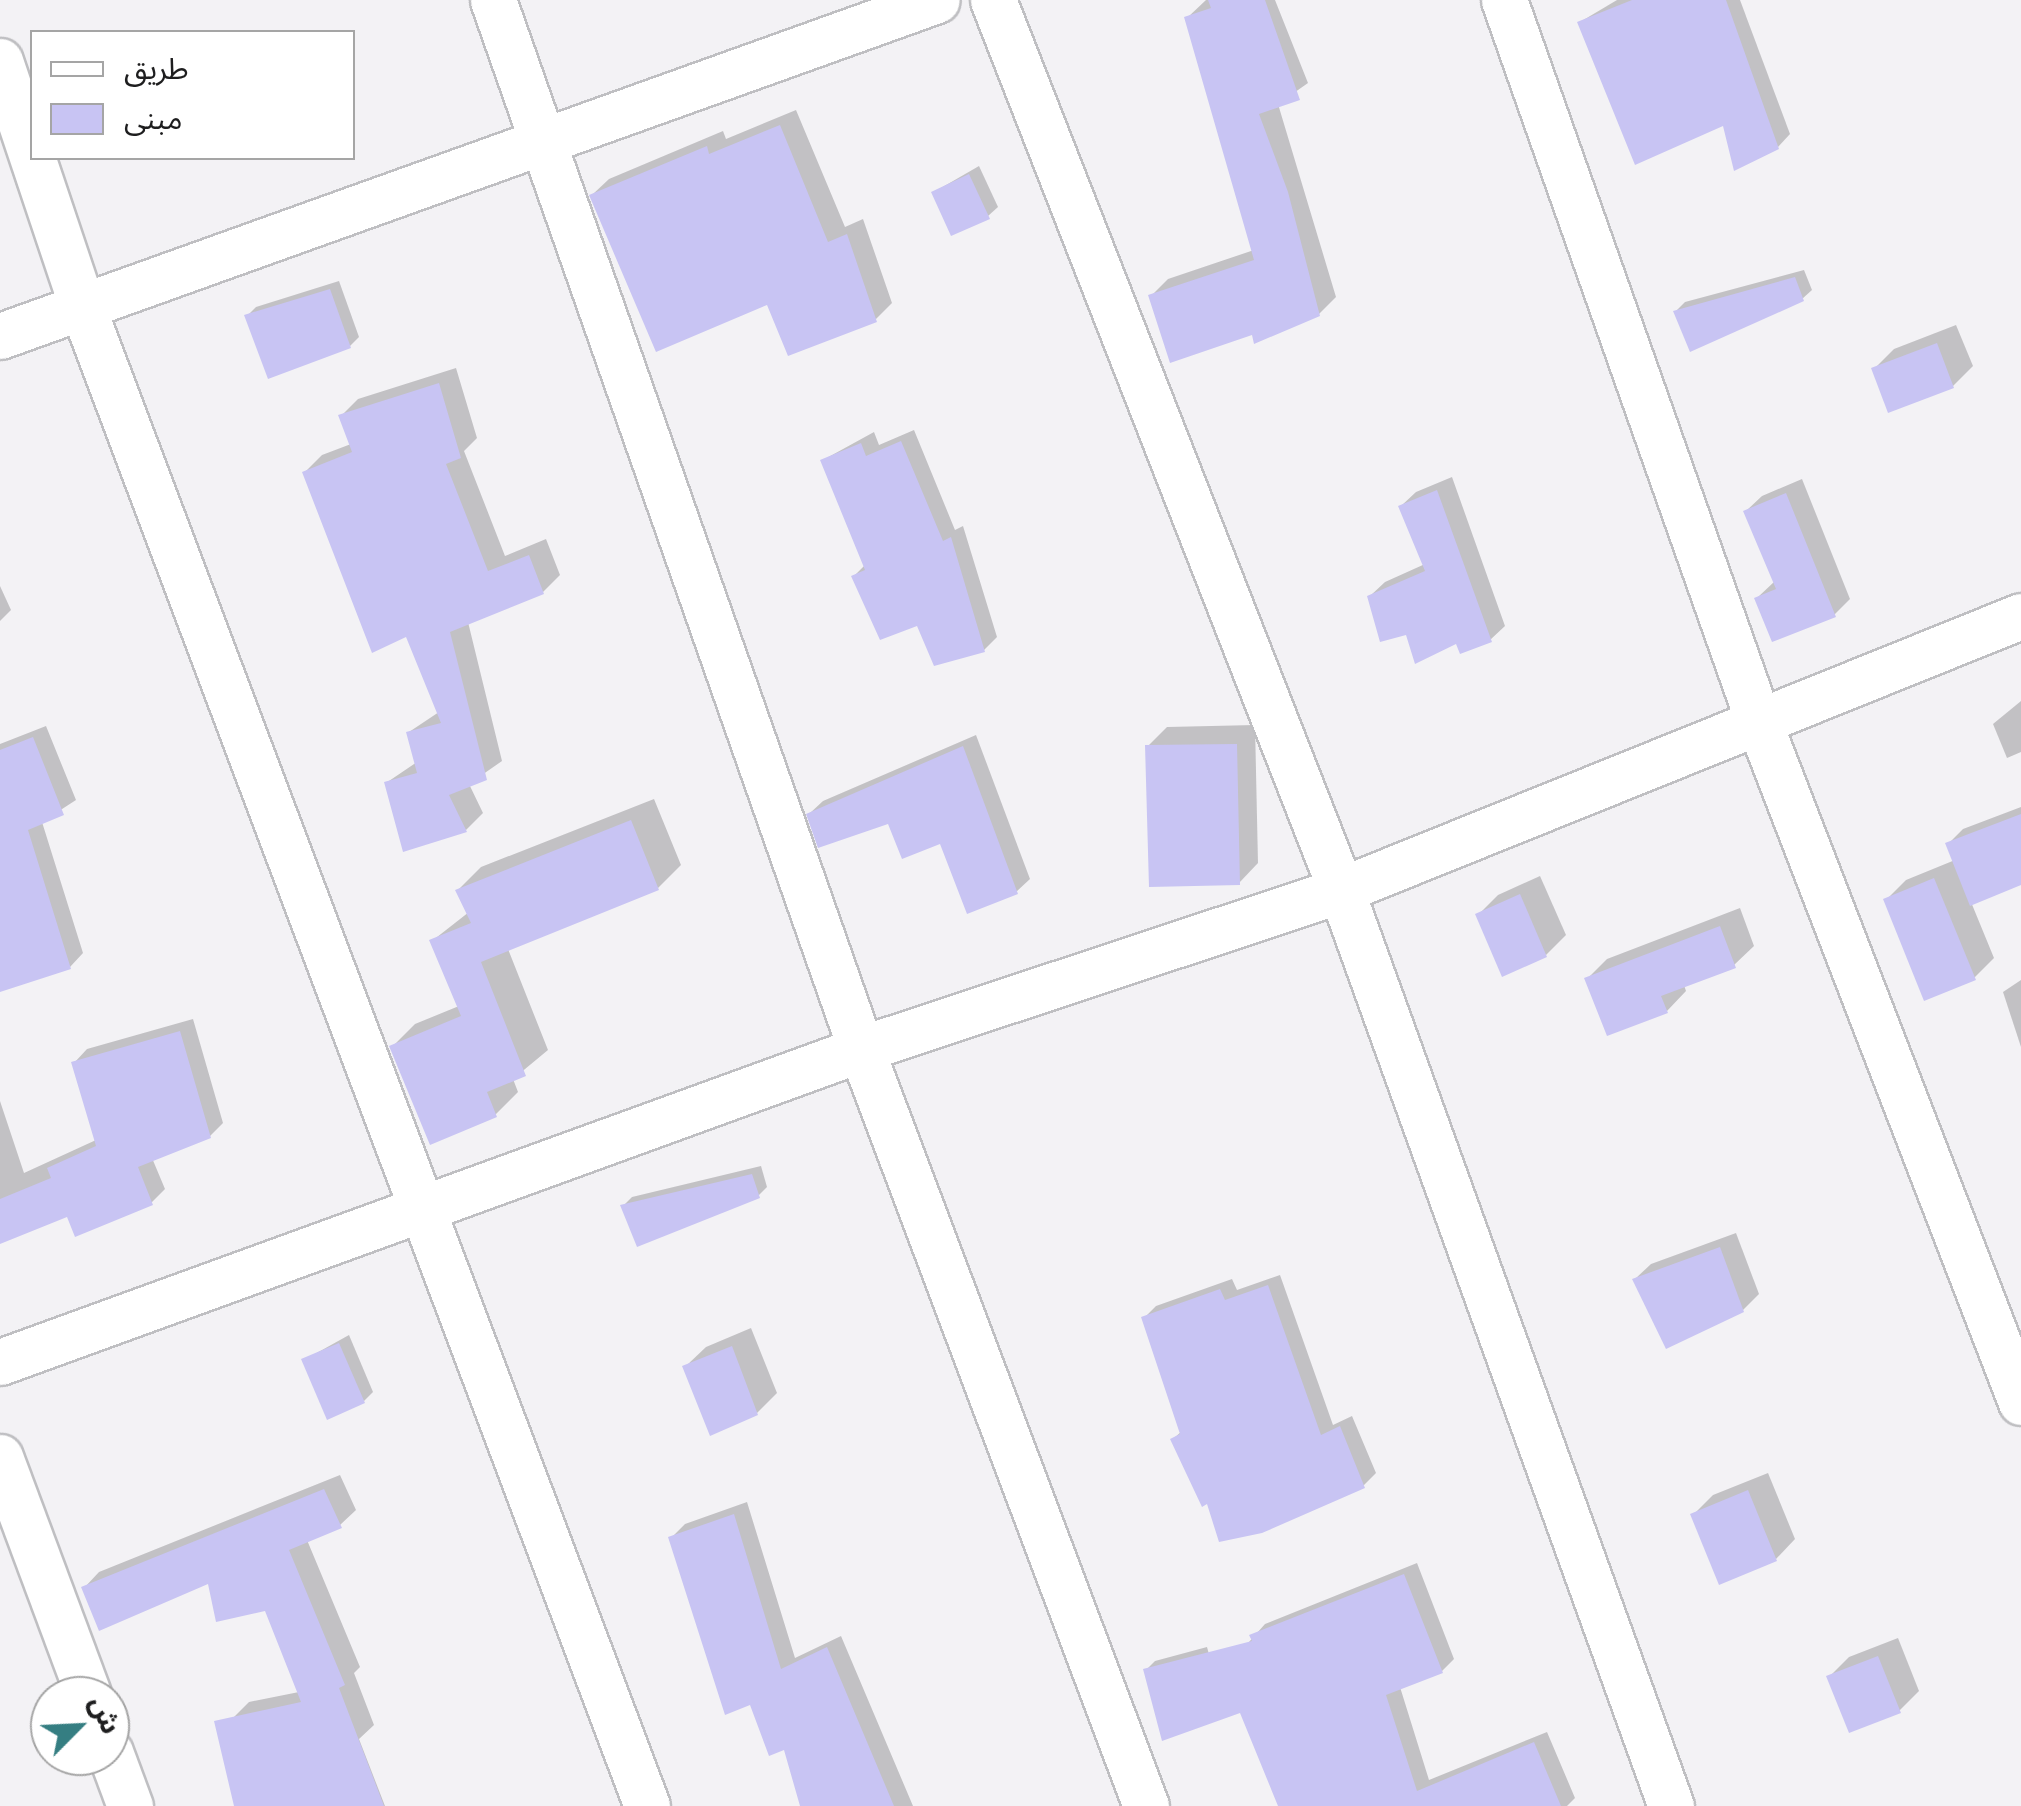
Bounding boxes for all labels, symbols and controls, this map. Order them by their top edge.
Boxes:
legend [30,30,355,160]
text: طريق [124,48,189,87]
text: مبنى [124,98,182,137]
north arrow [30,1676,130,1776]
text: ش [81,1689,131,1739]

